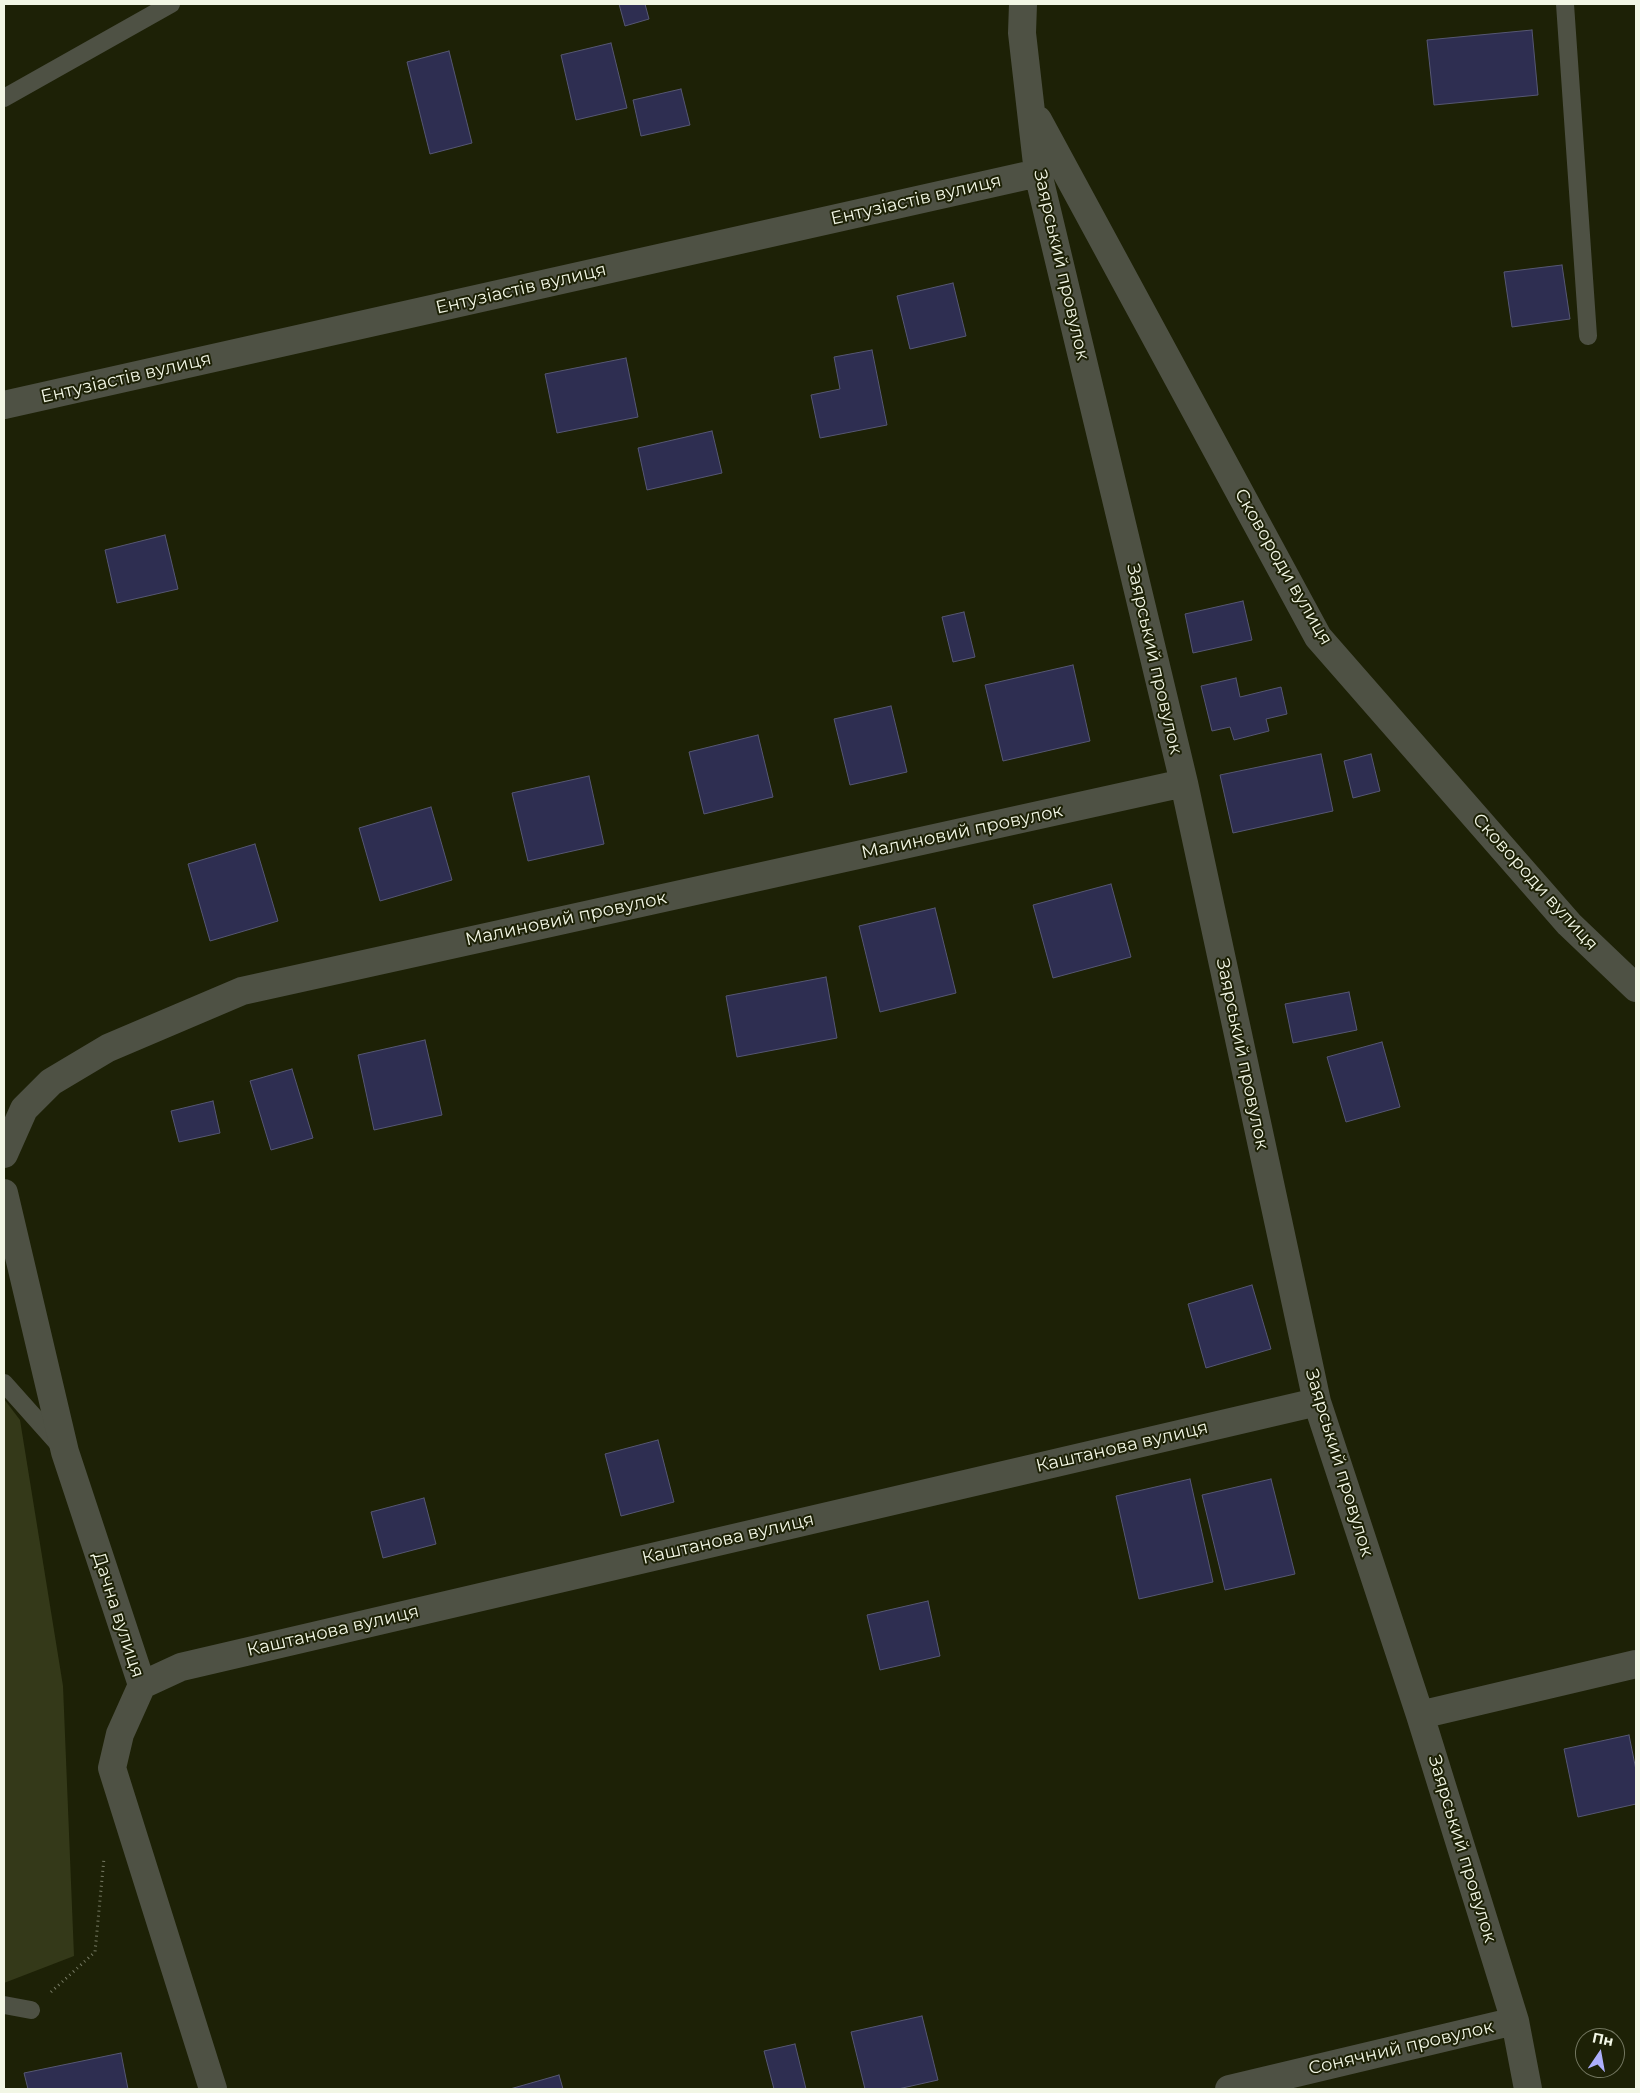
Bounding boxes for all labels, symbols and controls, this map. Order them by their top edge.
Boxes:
street label: Заярський провулок [1029,168,1093,362]
street label: Ентузіастів вулиця [829,170,1003,230]
street label: Ентузіастів вулиця [434,259,608,319]
street label: Ентузіастів вулиця [39,348,213,408]
street label: Сковороди вулиця [1229,485,1337,649]
street label: Заярський провулок [1122,562,1186,756]
street label: Малиновий провулок [859,800,1065,864]
street label: Сковороди вулиця [1468,809,1602,955]
street label: Малиновий провулок [463,887,669,951]
street label: Заярський провулок [1211,956,1273,1152]
street label: Заярський провулок [1300,1367,1378,1559]
street label: Каштанова вулиця [1034,1417,1210,1477]
street label: Каштанова вулиця [640,1509,816,1569]
street label: Дачна вулиця [88,1550,148,1680]
street label: Каштанова вулиця [245,1601,421,1661]
street label: Заярський провулок [1423,1753,1501,1945]
street label: Сонячний провулок [1306,2016,1496,2080]
north arrow [1575,2028,1625,2078]
text: Пн [1591,2028,1615,2050]

